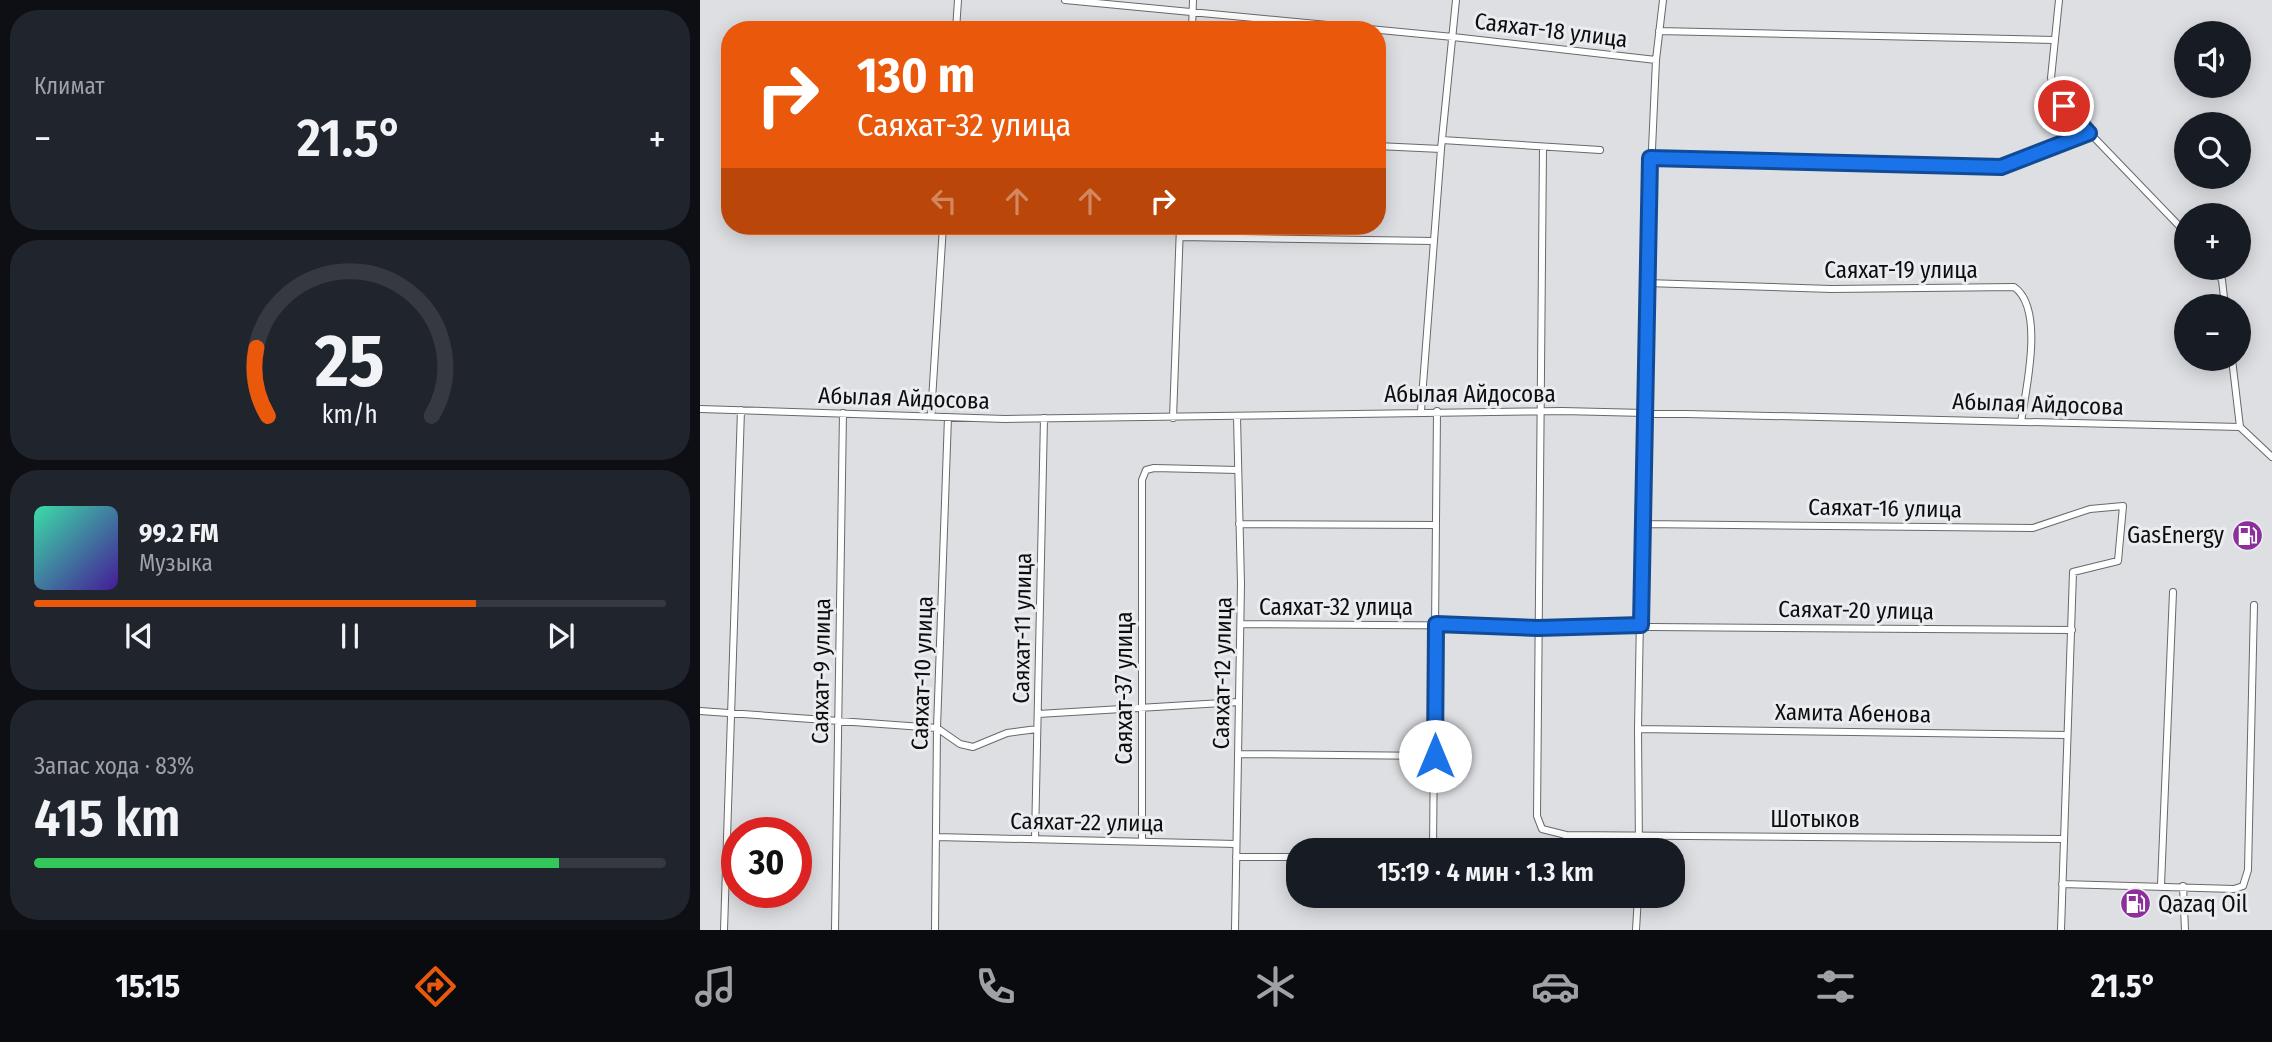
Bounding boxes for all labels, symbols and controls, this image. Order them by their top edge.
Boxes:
street label: Саяхат-18 улица [1473,7,1629,53]
map controls [2174,21,2251,371]
button: sound [2174,21,2251,98]
text: 130 m [857,46,975,105]
icon: right [742,49,833,140]
text: Климат [34,72,105,100]
pin [2034,76,2094,136]
icon: arrive [2045,87,2083,125]
text: Саяхат-32 улица [857,106,1071,144]
text: 21.5° [297,107,403,170]
button: search [2174,112,2251,189]
text: − [34,116,51,162]
text: + [649,116,666,162]
icon: left [925,182,963,220]
icon: ahead [998,182,1036,220]
icon: ahead [1071,182,1109,220]
icon: right [1144,182,1182,220]
button: + [2174,203,2251,280]
street label: Саяхат-19 улица [1824,256,1978,284]
button: − [2174,294,2251,371]
text: 25 [314,318,385,405]
street label: Абылая Айдосова [1384,380,1556,408]
street label: Абылая Айдосова [818,381,990,415]
street label: Абылая Айдосова [1952,387,2124,421]
text: km/h [322,400,378,430]
street label: Саяхат-16 улица [1808,493,1962,523]
text: 99.2 FM [139,518,219,549]
fuel station icon: GasEnergy [2230,518,2264,552]
place label: GasEnergy [2127,521,2225,549]
text: Музыка [139,549,213,577]
street label: Саяхат-11 улица [1007,552,1037,704]
street label: Саяхат-32 улица [1259,593,1413,621]
street label: Саяхат-10 улица [905,595,939,751]
street label: Саяхат-20 улица [1778,595,1934,625]
street label: Саяхат-12 улица [1207,596,1237,750]
street label: Саяхат-9 улица [806,598,836,744]
street label: Саяхат-37 улица [1110,611,1138,765]
icon: previous [120,617,158,655]
icon: pause [331,617,369,655]
icon: next [542,617,580,655]
street label: Хамита Абенова [1775,698,1931,728]
position arrow [1398,719,1472,793]
text: Запас хода · 83% [34,752,194,780]
text: 415 km [34,787,181,850]
street label: Шотыков [1770,805,1860,833]
street label: Саяхат-22 улица [1010,807,1164,837]
speed limit sign: 30 [721,817,812,908]
text: 15:19 · 4 мин · 1.3 km [1377,857,1594,888]
fuel station icon: Qazaq Oil [2118,887,2152,921]
place label: Qazaq Oil [2158,890,2248,918]
icon: directions [411,962,460,1011]
icon: music [691,962,740,1011]
icon: phone [971,962,1020,1011]
icon: climate [1251,962,1300,1011]
icon: car [1531,962,1580,1011]
icon: filters [1811,962,1860,1011]
text: 15:15 [115,967,180,1005]
text: 21.5° [2091,967,2156,1005]

